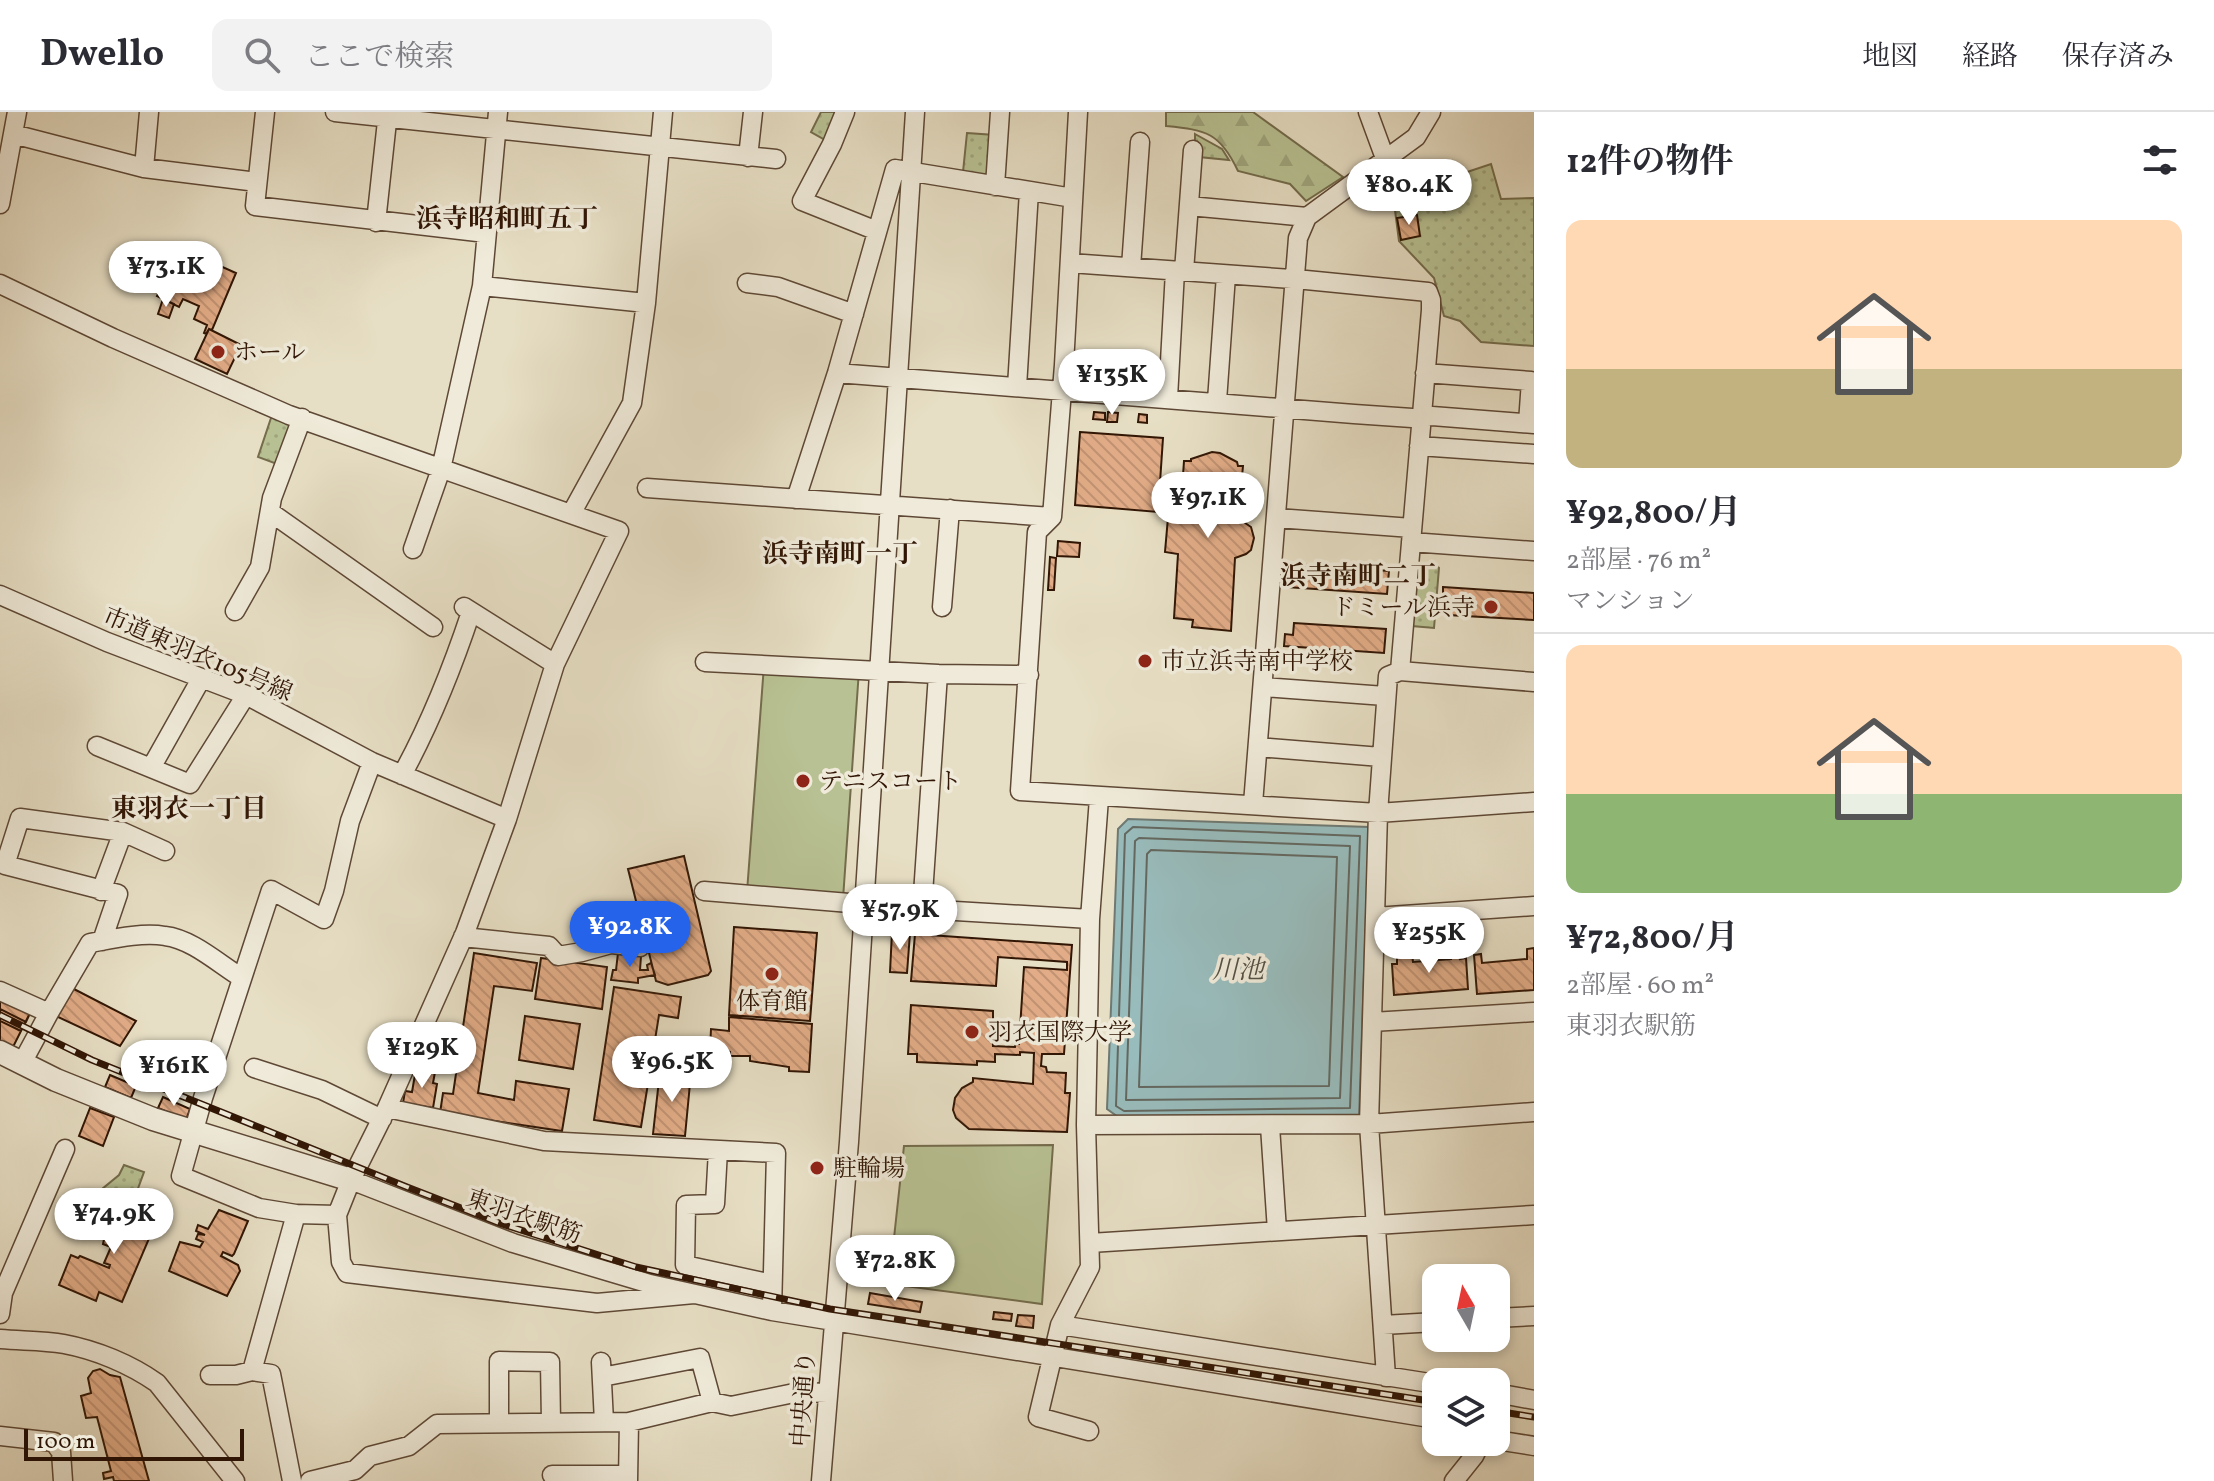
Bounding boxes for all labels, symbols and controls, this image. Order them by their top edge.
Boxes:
search box [212,19,772,91]
text: Dwello [40,29,164,82]
icon: search [240,33,284,77]
text: ここで検索 [304,37,454,79]
text: 地図 [1862,38,1918,77]
text: 経路 [1962,38,2018,77]
text: 保存済み [2062,38,2174,77]
icon: filters [2138,138,2182,182]
text: 12件の物件 [1566,140,1733,187]
pin: ¥80.4K [1344,159,1474,227]
text: ¥80.4K [1365,167,1453,203]
district label: 浜寺昭和町五丁 [416,202,598,238]
pin: ¥73.1K [101,241,231,309]
text: ¥73.1K [127,249,205,285]
icon: home [1802,272,1946,416]
place label: ホール [234,337,306,371]
marker: ホール [209,343,227,361]
pin: ¥135K [1056,349,1168,417]
text: ¥135K [1076,357,1148,393]
pin: ¥97.1K [1143,472,1273,540]
text: ¥97.1K [1169,480,1247,516]
text: ¥92,800/月 [1566,491,1742,538]
district label: 浜寺南町一丁 [762,537,918,573]
text: 2部屋 · 76 m² [1566,543,1711,579]
district label: 浜寺南町二丁 [1280,559,1436,595]
text: マンション [1566,584,1695,620]
place label: ドミール浜寺 [1331,592,1475,626]
marker: ドミール浜寺 [1482,598,1500,616]
street label: 市道東羽衣105号線 [97,601,297,711]
place label: 市立浜寺南中学校 [1161,646,1353,680]
marker: 市立浜寺南中学校 [1136,652,1154,670]
icon: home [1802,697,1946,841]
place label: テニスコート [819,766,962,800]
marker: テニスコート [794,772,812,790]
district label: 東羽衣一丁目 [111,792,267,828]
pin: ¥57.9K [835,884,965,952]
text: ¥57.9K [860,892,940,928]
pin: ¥92.8K [565,901,695,969]
pin: ¥255K [1373,907,1485,975]
text: ¥92.8K [588,909,672,945]
text: ¥255K [1392,915,1466,951]
text: ¥72,800/月 [1566,916,1739,963]
water label: 川池 [1212,953,1267,989]
marker: 体育館 [763,965,781,983]
text: 2部屋 · 60 m² [1566,968,1714,1004]
place label: 体育館 [736,986,808,1020]
text: 東羽衣駅筋 [1566,1009,1696,1045]
place label: 羽衣国際大学 [988,1017,1132,1051]
pin: ¥129K [366,1022,478,1090]
marker: 羽衣国際大学 [963,1023,981,1041]
text: ¥129K [385,1030,459,1066]
pin: ¥96.5K [607,1036,737,1104]
pin: ¥161K [118,1040,230,1108]
text: ¥96.5K [630,1044,714,1080]
text: ¥161K [139,1048,209,1084]
place label: 駐輪場 [833,1153,905,1187]
marker: 駐輪場 [808,1159,826,1177]
street label: 東羽衣駅筋 [461,1182,586,1253]
pin: ¥74.9K [49,1188,179,1256]
text: ¥74.9K [72,1196,156,1232]
pin: ¥72.8K [830,1235,960,1303]
text: ¥72.8K [854,1243,936,1279]
north arrow [1422,1264,1510,1352]
map controls [1422,1264,1510,1456]
street label: 中央通り [785,1350,825,1448]
button: layers [1422,1368,1510,1456]
scale bar [24,1425,244,1461]
text: 100 m [36,1427,95,1458]

